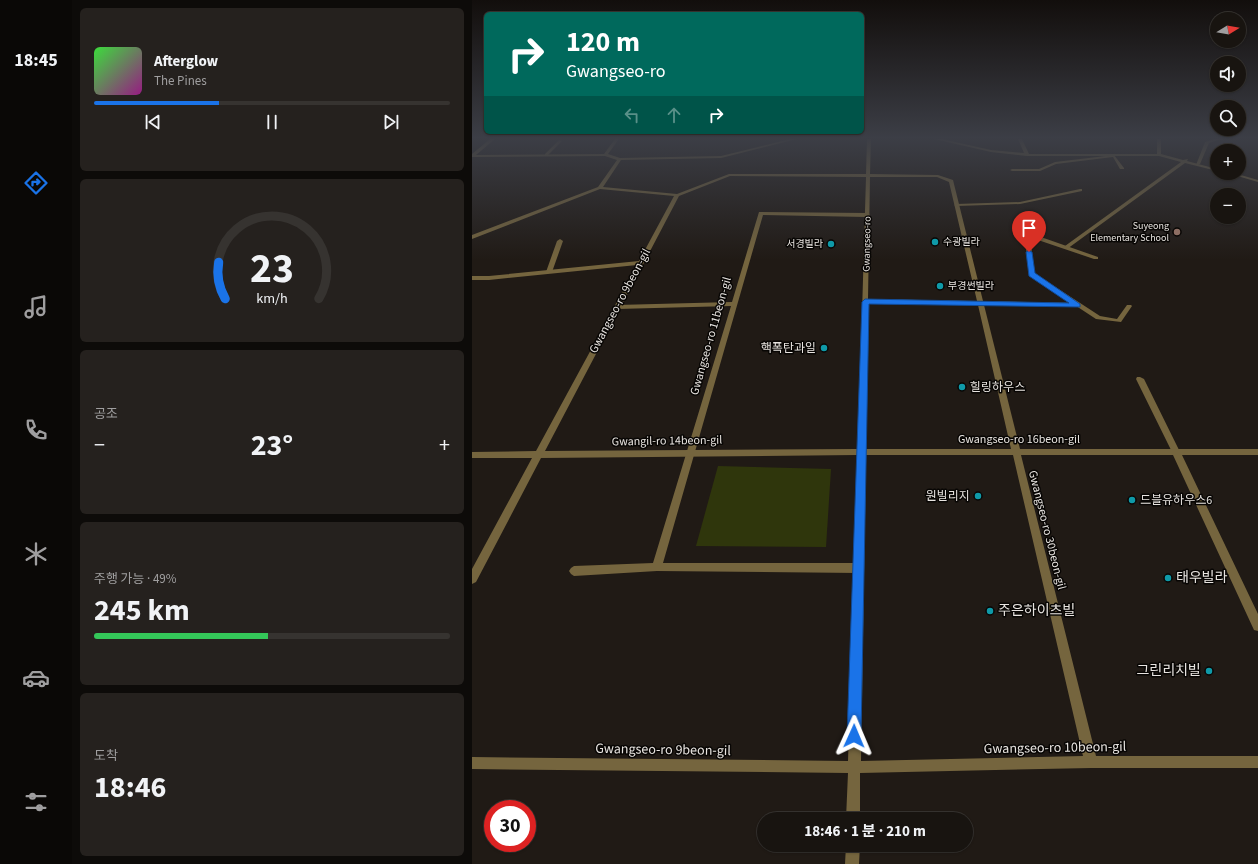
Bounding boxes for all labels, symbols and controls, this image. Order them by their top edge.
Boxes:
north arrow [1210,12,1246,48]
map controls [1210,12,1246,224]
text: 120 m [566,22,640,62]
icon: right [500,28,552,80]
text: 18:45 [14,48,58,73]
text: Afterglow [154,51,218,72]
button: sound [1210,56,1246,92]
text: Gwangseo-ro [566,59,666,84]
text: The Pines [154,72,207,90]
button: search [1210,100,1246,136]
icon: left [621,104,643,126]
icon: ahead [663,104,685,126]
icon: right [705,104,727,126]
icon: previous [142,111,164,133]
icon: pause [261,111,283,133]
icon: next [380,111,402,133]
button: + [1210,144,1246,180]
icon: directions [22,169,50,197]
button: − [1210,188,1246,224]
pin [1012,211,1046,252]
street label: Gwangseo-ro [860,216,874,272]
icon: arrive [1018,217,1040,239]
place label: Suyeong Elementary School [1090,219,1169,245]
marker: Suyeong Elementary School [1172,227,1182,237]
place label: 수광빌라 [943,235,981,249]
place label: 서경빌라 [786,237,824,251]
marker: 수광빌라 [930,237,940,247]
text: 23 [250,239,294,299]
marker: 서경빌라 [826,239,836,249]
street label: Gwangseo-ro 9beon-gil [585,246,655,356]
street label: Gwangseo-ro 11beon-gil [686,275,736,397]
place label: 부경썬빌라 [948,279,995,293]
marker: 부경썬빌라 [935,281,945,291]
text: km/h [256,287,288,308]
icon: music [22,293,50,321]
place label: 핵폭탄과일 [761,340,816,357]
marker: 핵폭탄과일 [819,343,829,353]
place label: 힐링하우스 [970,379,1025,396]
marker: 힐링하우스 [957,382,967,392]
text: 공조 [94,405,118,423]
icon: phone [22,416,50,444]
text: 23° [251,424,293,467]
text: − [94,429,105,461]
text: + [439,429,450,461]
street label: Gwangseo-ro 16beon-gil [958,431,1080,448]
street label: Gwangil-ro 14beon-gil [612,432,722,450]
street label: Gwangseo-ro 30beon-gil [1024,469,1070,591]
place label: 원빌리지 [926,488,970,505]
marker: 원빌리지 [973,491,983,501]
place label: 드블유하우스6 [1140,492,1212,509]
marker: 드블유하우스6 [1127,495,1137,505]
icon: climate [22,540,50,568]
place label: 태우빌라 [1176,568,1228,588]
text: 주행 가능 · 49% [94,570,177,588]
marker: 태우빌라 [1163,573,1173,583]
text: 245 km [94,589,190,632]
place label: 주은하이츠빌 [998,601,1075,621]
marker: 주은하이츠빌 [985,606,995,616]
place label: 그린리치빌 [1137,661,1201,681]
icon: car [22,664,50,692]
marker: 그린리치빌 [1204,666,1214,676]
position arrow [833,715,875,757]
street label: Gwangseo-ro 10beon-gil [984,737,1127,759]
street label: Gwangseo-ro 9beon-gil [595,739,731,761]
text: 도착 [94,747,118,765]
text: 18:46 [94,766,166,809]
icon: filters [22,788,50,816]
speed limit sign: 30 [484,800,536,852]
text: 18:46 · 1 분 · 210 m [804,821,926,842]

